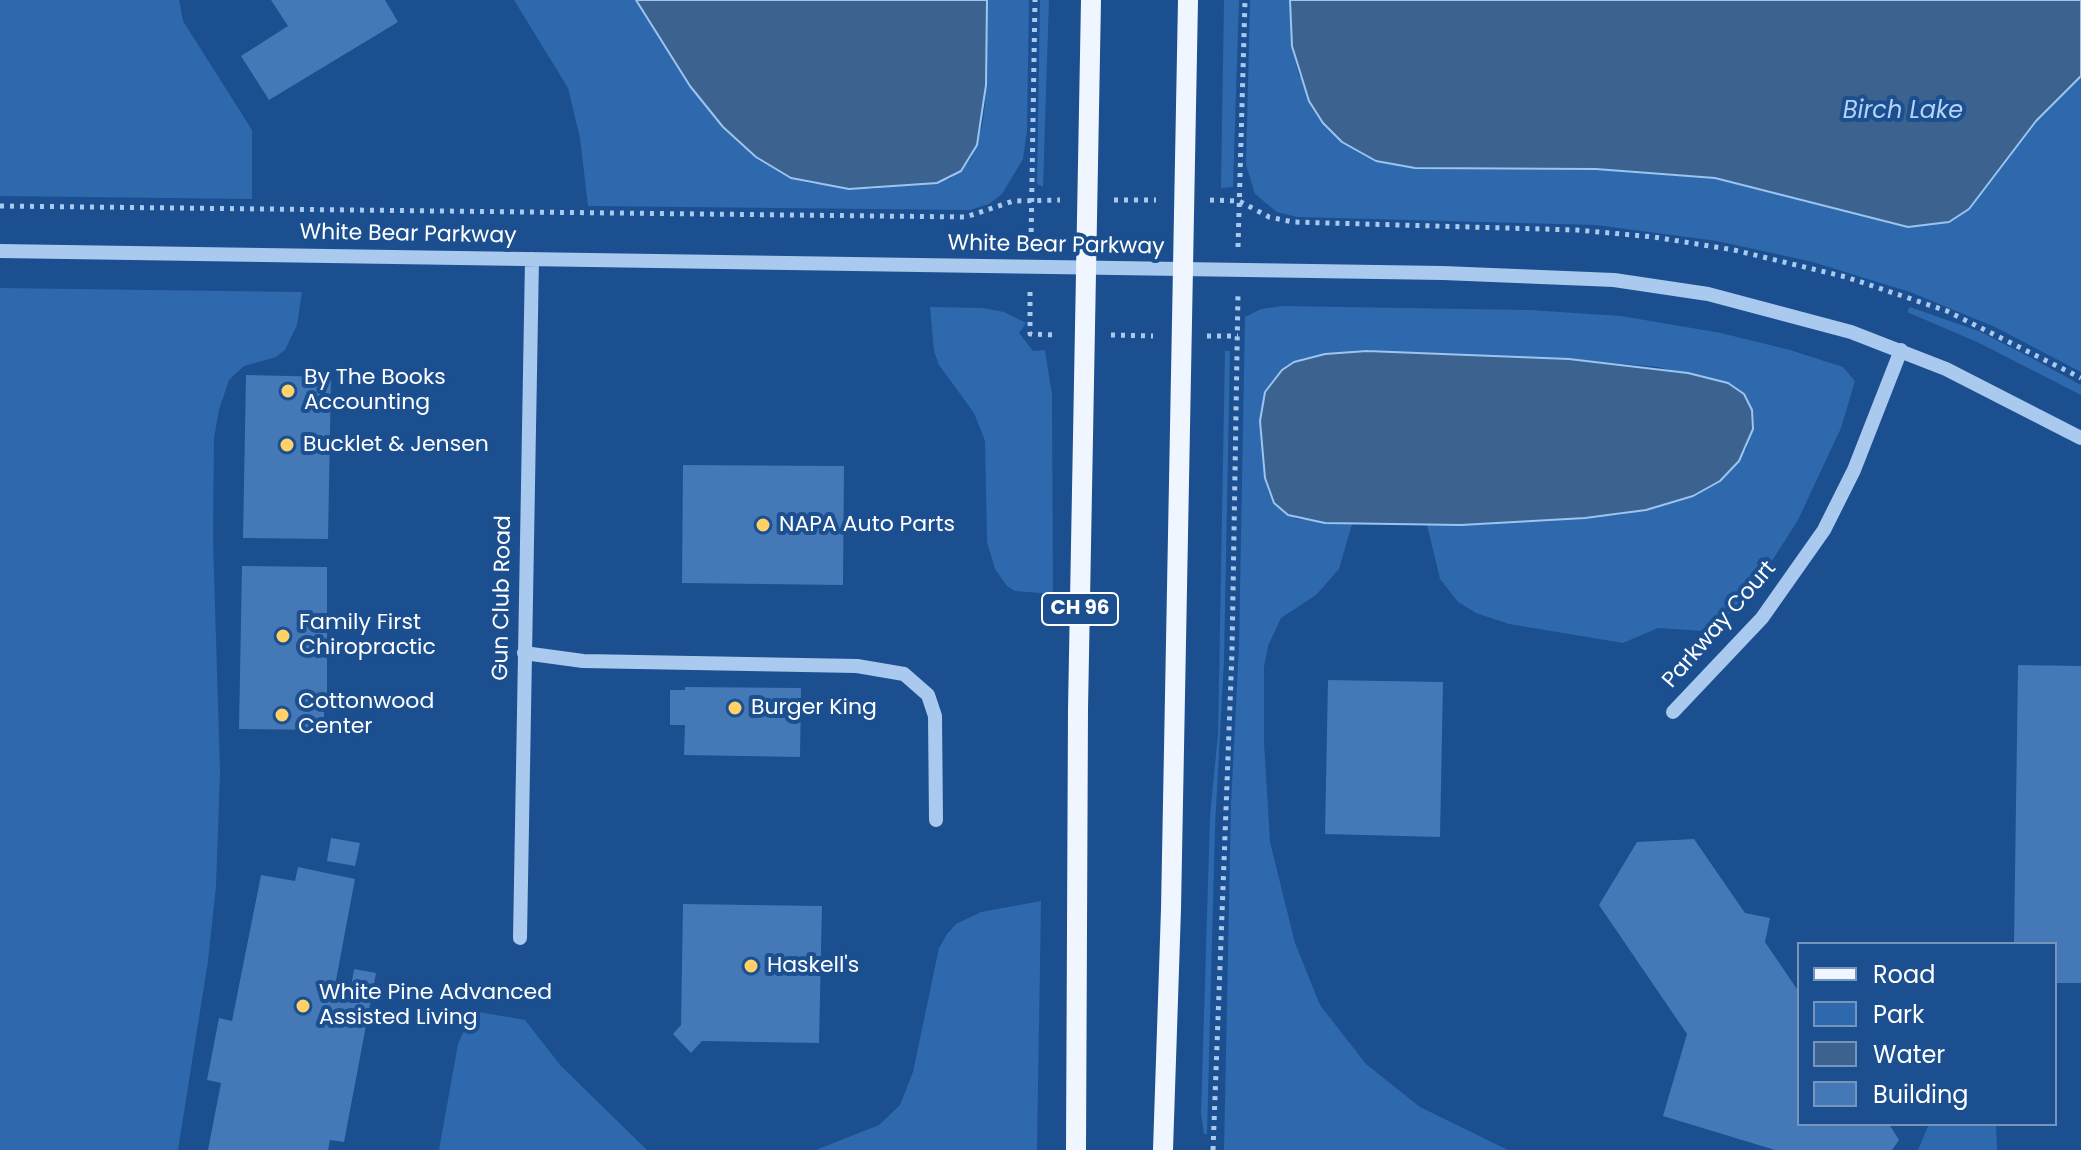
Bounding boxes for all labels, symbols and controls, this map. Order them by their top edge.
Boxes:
water label: Birch Lake [1843,98,1963,126]
street label: White Bear Parkway [299,220,517,250]
street label: White Bear Parkway [947,231,1165,261]
place label: By The Books Accounting [304,365,446,416]
marker: By The Books Accounting [279,382,297,400]
place label: Bucklet & Jensen [303,432,489,458]
marker: Bucklet & Jensen [278,436,296,454]
place label: NAPA Auto Parts [779,512,955,538]
street label: Gun Club Road [488,515,518,681]
marker: NAPA Auto Parts [754,516,772,534]
street label: Parkway Court [1658,556,1782,694]
road number: CH 96 [1042,593,1118,625]
place label: Family First Chiropractic [299,610,436,662]
marker: Family First Chiropractic [274,627,292,645]
place label: Cottonwood Center [298,689,434,740]
place label: Burger King [751,695,877,721]
marker: Burger King [726,699,744,717]
marker: Cottonwood Center [273,706,291,724]
legend [1797,942,2057,1126]
place label: Haskell's [767,953,859,979]
marker: Haskell's [742,957,760,975]
text: Road [1873,958,1935,991]
place label: White Pine Advanced Assisted Living [319,980,552,1032]
marker: White Pine Advanced Assisted Living [294,997,312,1015]
text: Park [1873,998,1924,1031]
text: Water [1873,1038,1945,1071]
text: Building [1873,1078,1969,1111]

